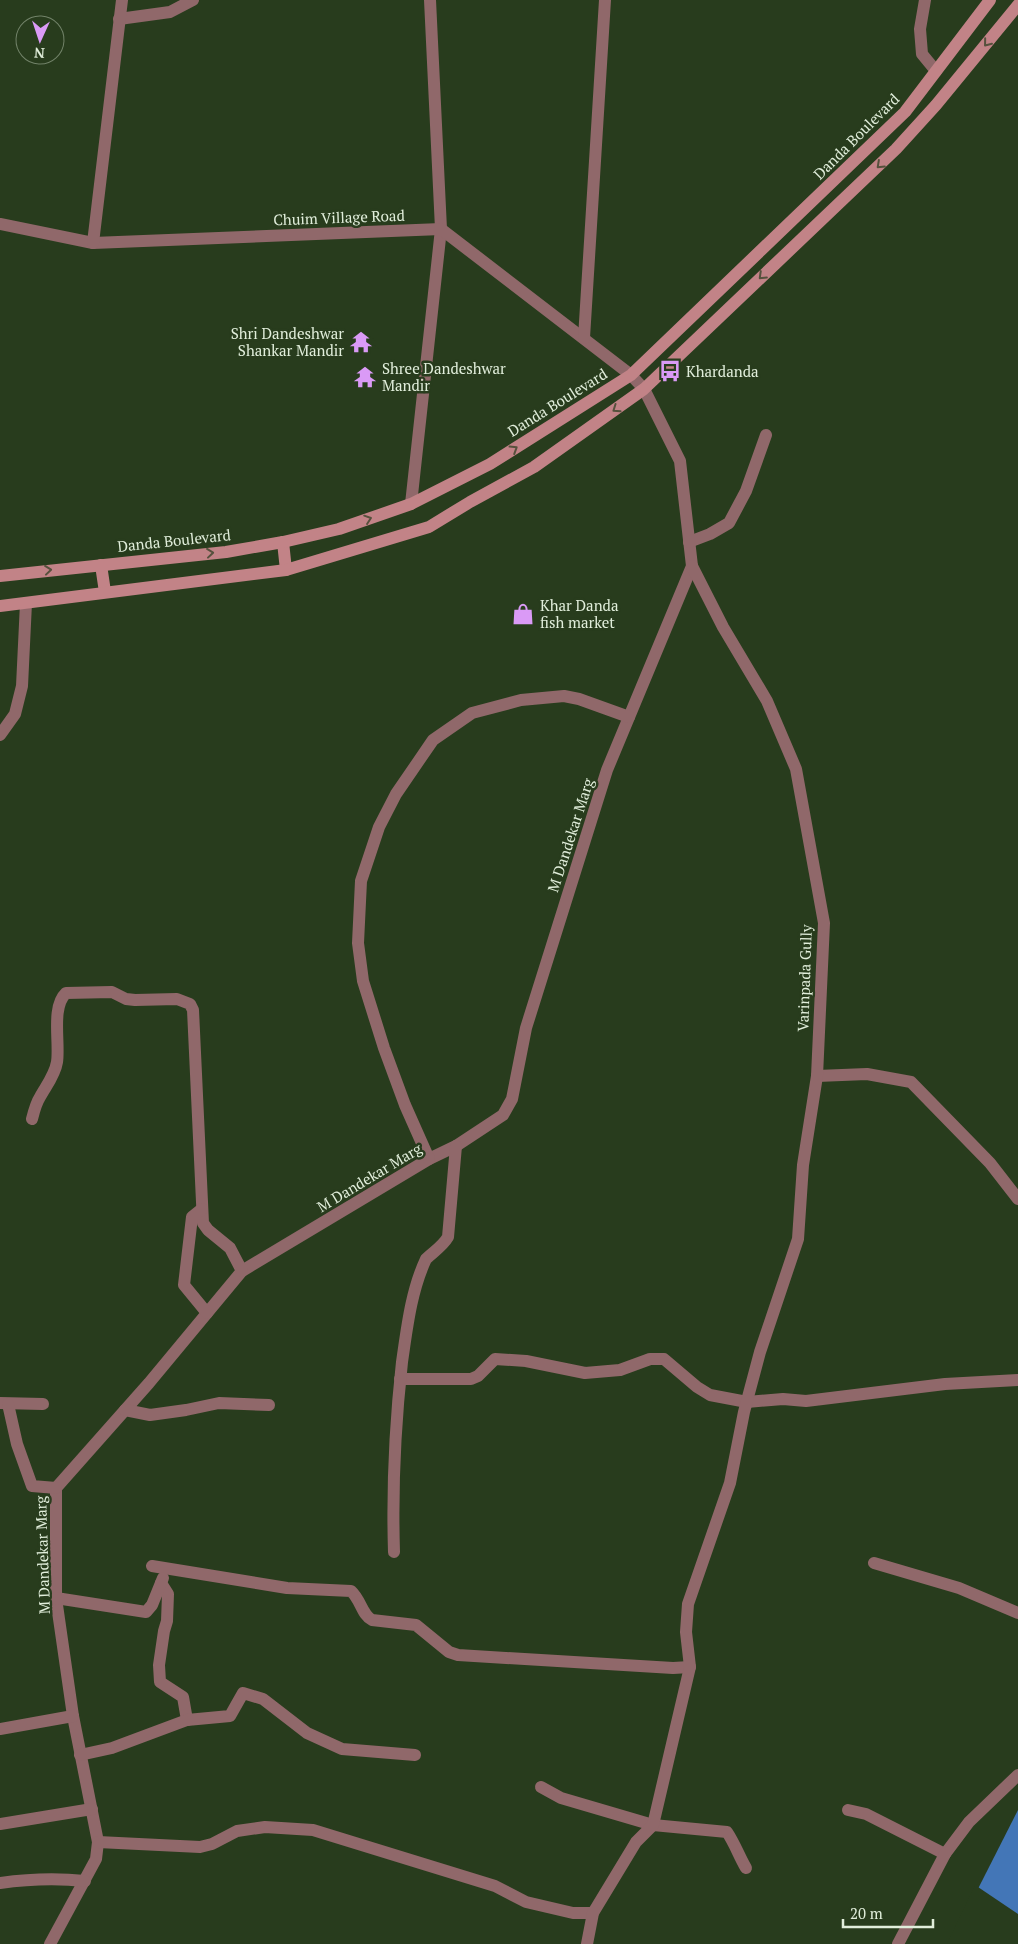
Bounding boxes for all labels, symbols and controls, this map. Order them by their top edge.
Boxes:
north arrow [15,15,65,65]
one-way arrow [985,37,993,46]
text: N [33,44,45,63]
street label: Danda Boulevard [809,89,903,183]
one-way arrow [876,159,885,168]
street label: Chuim Village Road [273,205,405,229]
one-way arrow [758,270,767,279]
place label: Shri Dandeshwar Shankar Mandir [231,323,344,360]
temple icon: Shri Dandeshwar Shankar Mandir [348,329,374,355]
place label: Shree Dandeshwar Mandir [382,358,506,395]
bus stop icon: Khardanda [657,358,683,384]
place label: Khardanda [686,361,759,381]
street label: Danda Boulevard [503,363,611,441]
temple icon: Shree Dandeshwar Mandir [352,364,378,390]
one-way arrow [612,403,622,412]
one-way arrow [509,445,518,455]
one-way arrow [364,515,372,525]
street label: Danda Boulevard [116,524,232,556]
one-way arrow [206,548,214,559]
one-way arrow [45,565,53,576]
place label: Khar Danda fish market [540,595,619,632]
shop icon: Khar Danda fish market [510,601,536,627]
street label: M Dandekar Marg [542,774,598,894]
street label: Varinpada Gully [792,924,816,1032]
street label: M Dandekar Marg [313,1137,426,1216]
street label: M Dandekar Marg [30,1494,54,1615]
scale bar [843,1896,933,1928]
text: 20 m [850,1903,883,1923]

